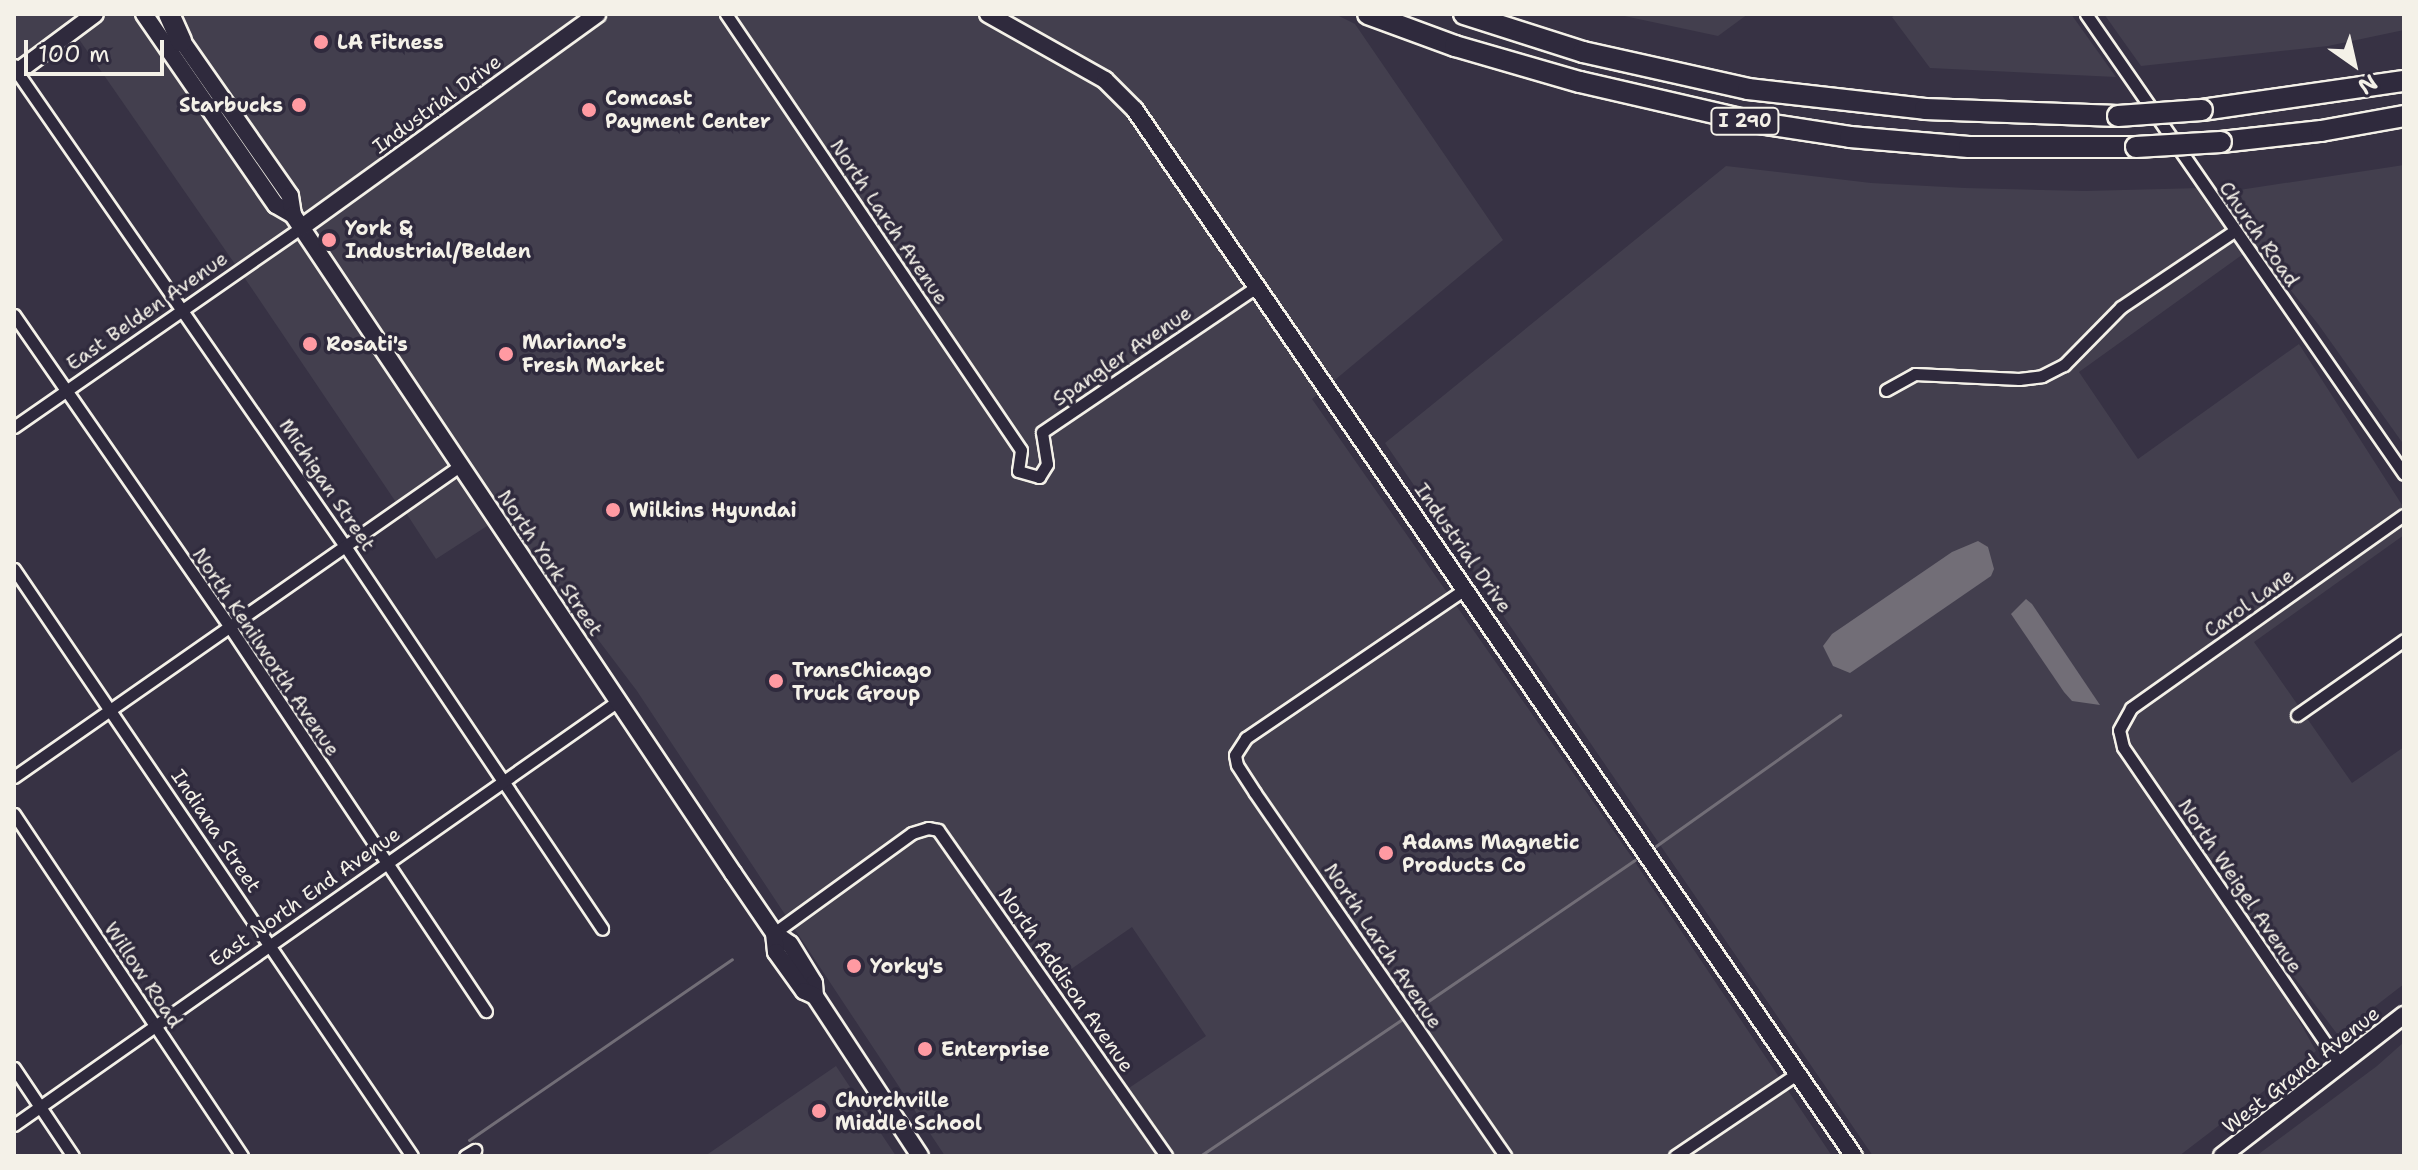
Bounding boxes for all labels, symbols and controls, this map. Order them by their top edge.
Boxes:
scale bar [28,24,168,74]
north arrow [2314,24,2394,104]
place label: LA Fitness [337,30,444,54]
marker: LA Fitness [312,33,330,51]
text: 100 m [38,38,110,70]
street label: Industrial Drive [368,49,506,159]
text: N [2352,67,2383,101]
place label: Comcast Payment Center [605,86,771,133]
place label: Starbucks [179,93,283,117]
marker: Starbucks [290,96,308,114]
marker: Comcast Payment Center [580,101,598,119]
road number: I 290 [1709,107,1781,135]
street label: North Larch Avenue [825,135,953,309]
street label: Church Road [2214,177,2304,291]
place label: York & Industrial/Belden [345,216,531,263]
marker: York & Industrial/Belden [320,231,338,249]
street label: East Belden Avenue [62,246,232,376]
street label: Spangler Avenue [1048,301,1196,411]
place label: Mariano's Fresh Market [522,330,665,377]
place label: Rosati's [326,332,408,356]
marker: Rosati's [301,335,319,353]
marker: Mariano's Fresh Market [497,345,515,363]
street label: Michigan Street [274,414,380,556]
street label: Industrial Drive [1409,479,1517,617]
street label: North York Street [492,485,608,641]
place label: Wilkins Hyundai [629,498,797,522]
marker: Wilkins Hyundai [604,501,622,519]
street label: North Kenilworth Avenue [187,543,345,761]
street label: Carol Lane [2199,563,2299,643]
place label: TransChicago Truck Group [792,658,932,705]
marker: TransChicago Truck Group [767,672,785,690]
street label: Indiana Street [166,765,266,897]
street label: North Weigel Avenue [2173,794,2307,978]
street label: East North End Avenue [205,822,405,972]
place label: Adams Magnetic Products Co [1402,830,1580,877]
marker: Adams Magnetic Products Co [1377,844,1395,862]
street label: North Larch Avenue [1319,859,1447,1033]
street label: North Addison Avenue [993,883,1139,1077]
street label: Willow Road [99,917,187,1033]
place label: Yorky's [870,954,943,978]
marker: Yorky's [845,957,863,975]
street label: West Grand Avenue [2218,1001,2384,1139]
place label: Enterprise [941,1037,1050,1061]
marker: Enterprise [916,1040,934,1058]
place label: Churchville Middle School [835,1088,982,1135]
marker: Churchville Middle School [810,1102,828,1120]

